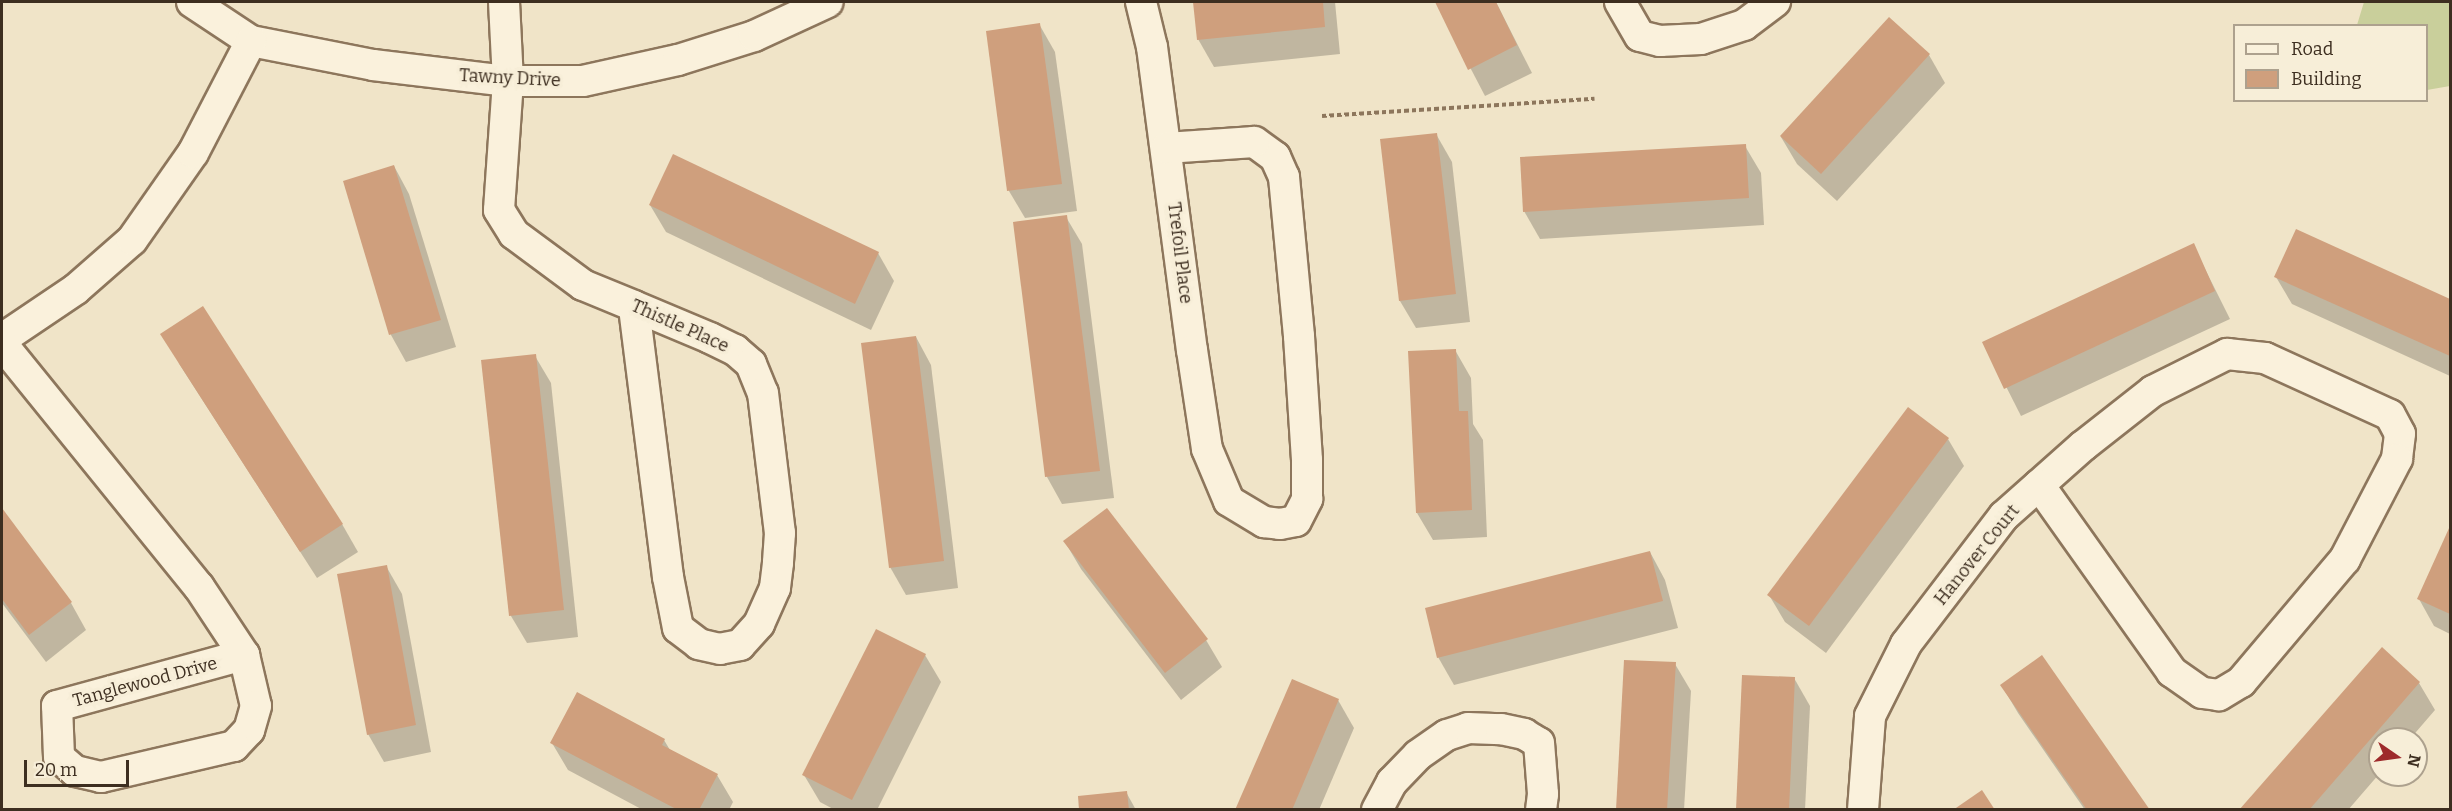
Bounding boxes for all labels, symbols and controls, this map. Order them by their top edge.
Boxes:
legend [2233,24,2428,102]
text: Road [2291,38,2333,60]
street label: Tawny Drive [459,65,561,91]
text: Building [2291,68,2362,90]
street label: Trefoil Place [1163,201,1197,305]
street label: Thistle Place [628,295,732,357]
street label: Hanover Court [1930,500,2024,610]
street label: Tanglewood Drive [70,652,220,712]
north arrow [2368,727,2428,787]
scale bar [27,748,132,786]
text: N [2403,753,2425,769]
text: 20 m [35,759,77,781]

